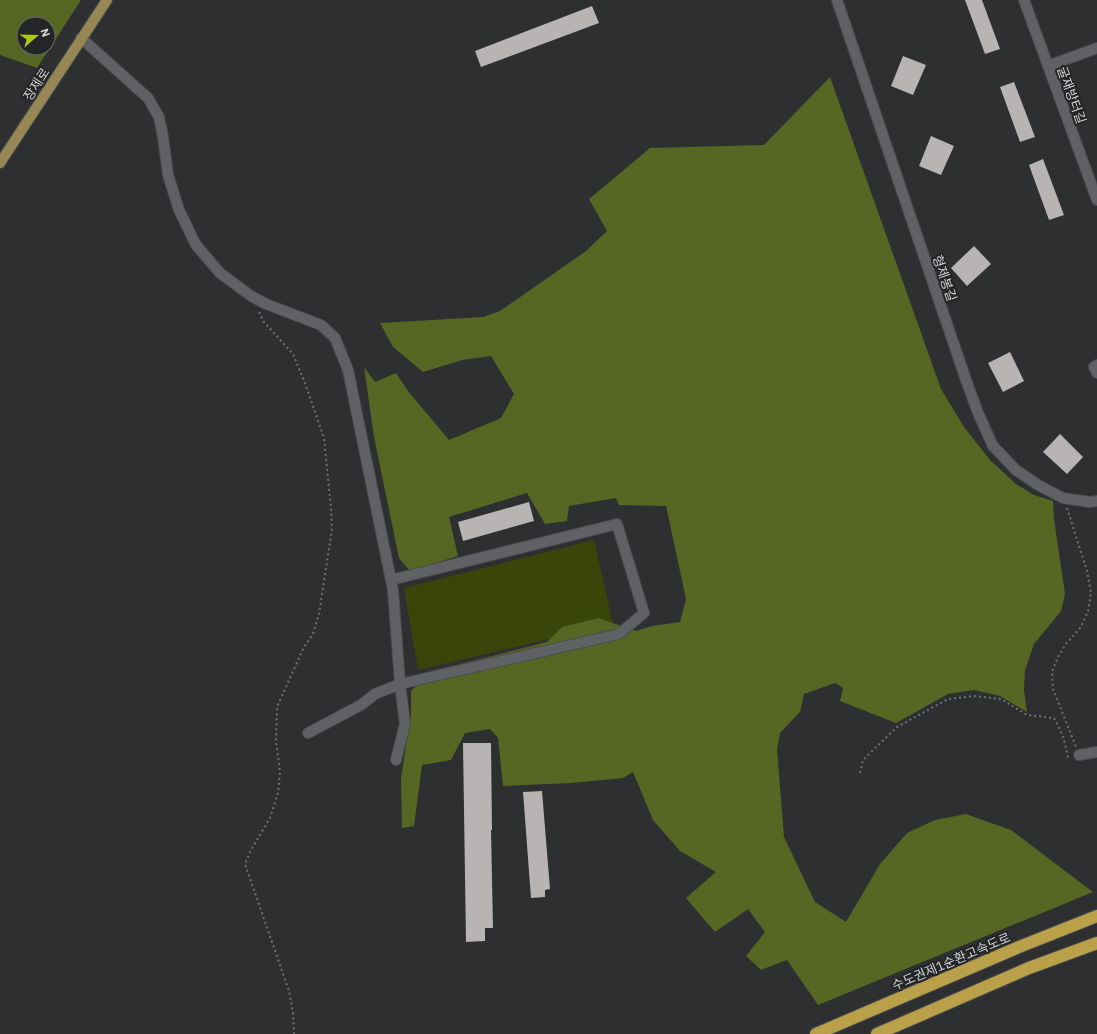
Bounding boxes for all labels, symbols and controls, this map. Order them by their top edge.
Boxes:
north arrow [16,16,56,56]
text: N [37,26,53,39]
street label: 굴재방터길 [1053,64,1090,126]
street label: 장제로 [20,65,53,104]
street label: 형제봉길 [929,253,960,304]
street label: 수도권제1순환고속도로 [889,929,1013,994]

